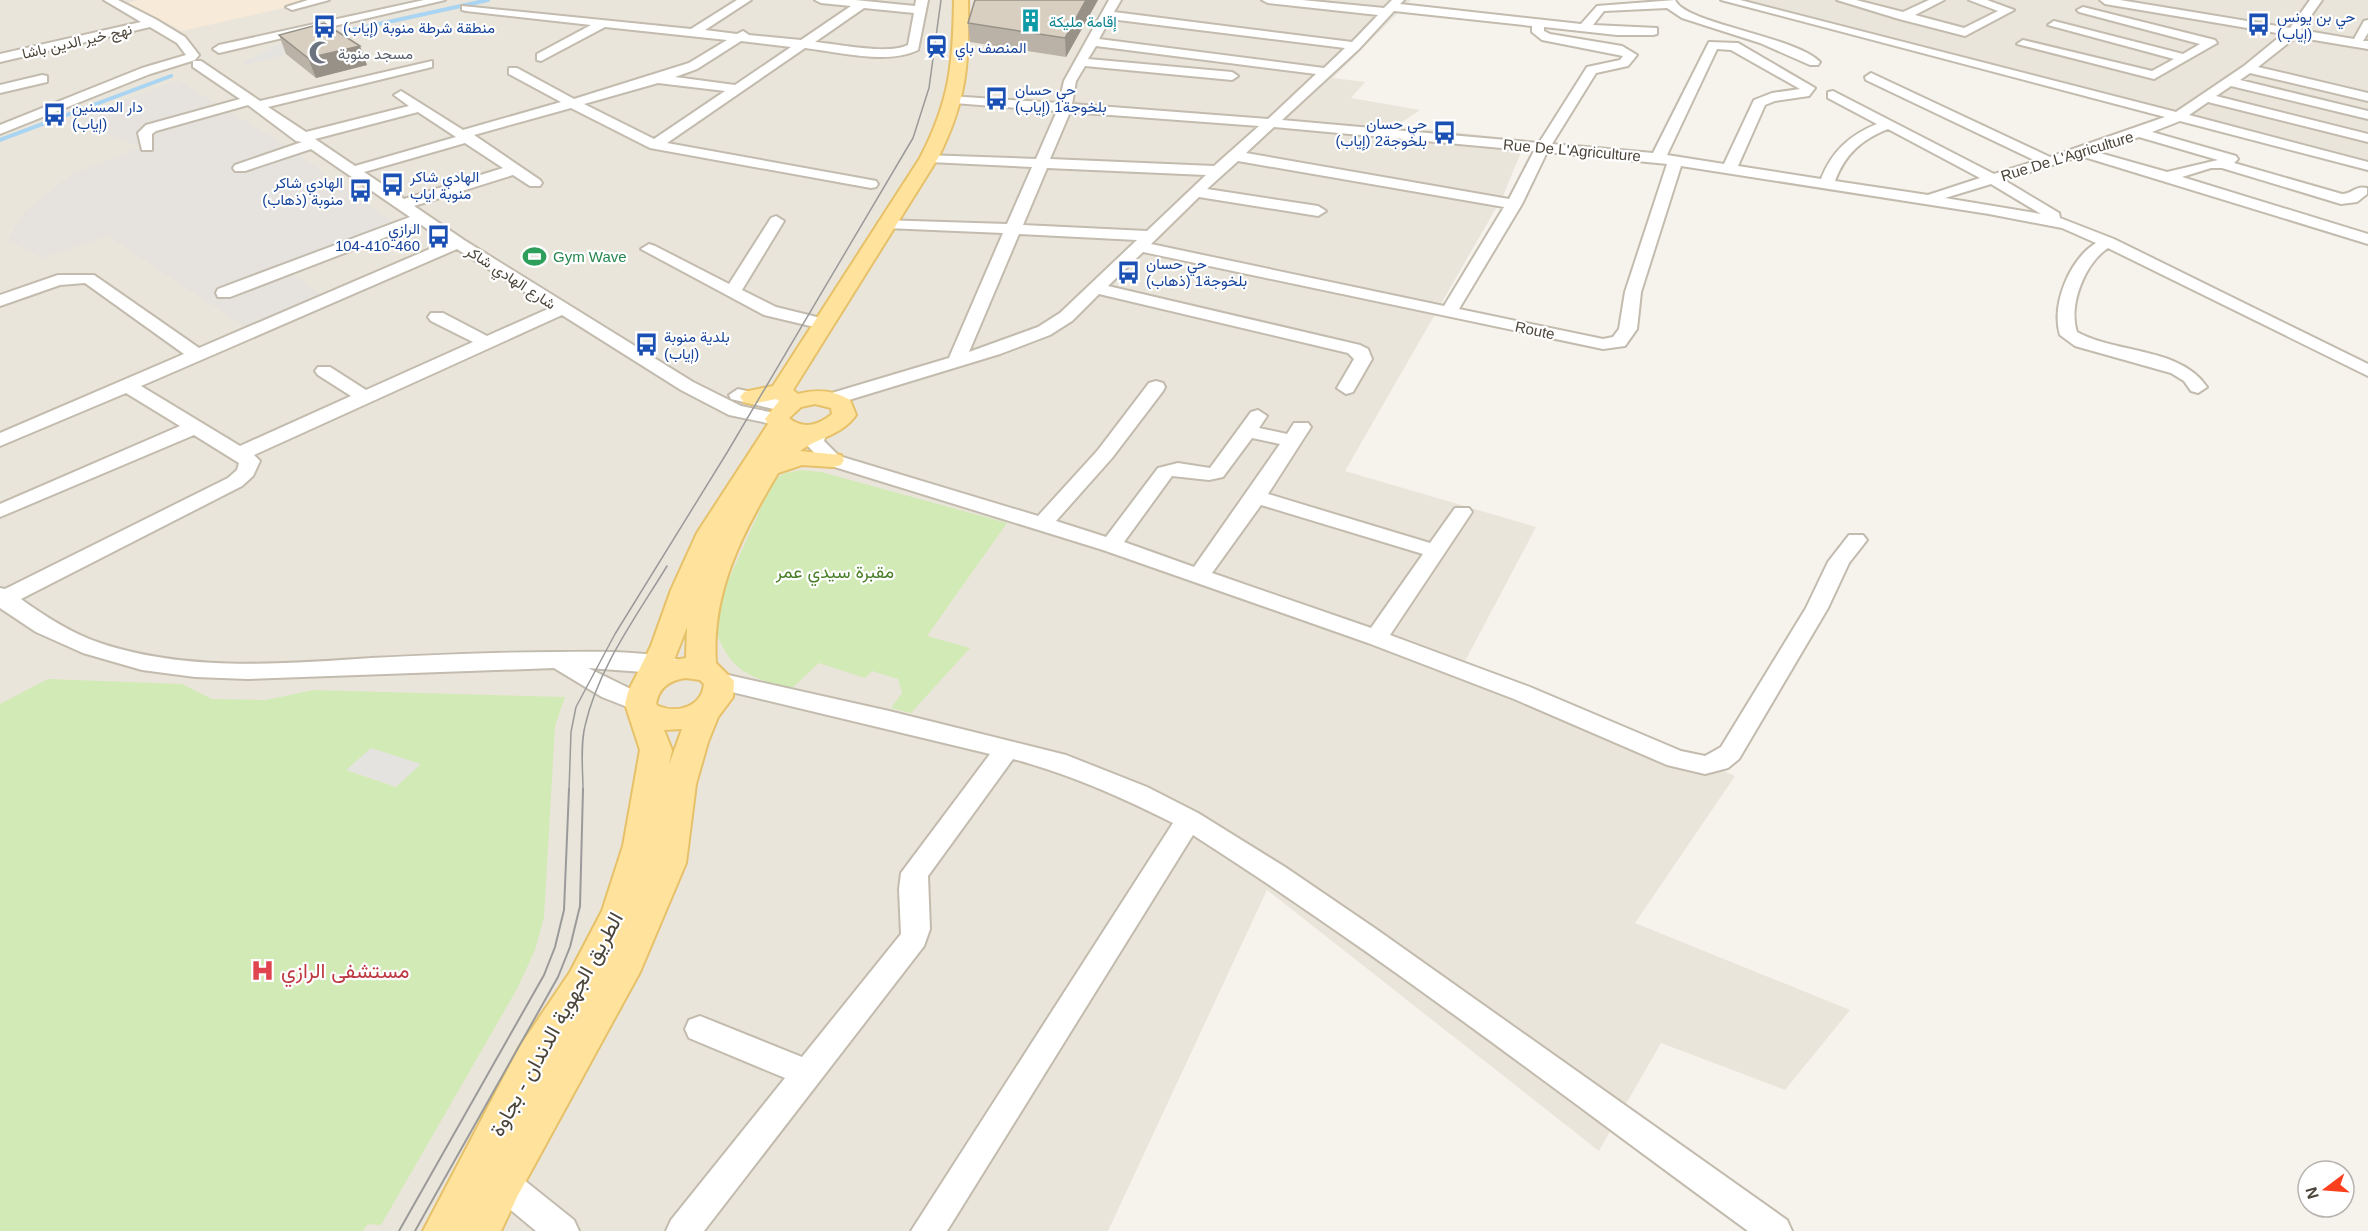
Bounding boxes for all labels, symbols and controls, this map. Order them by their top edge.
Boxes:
building icon: إقامة مليكة [1018,8,1044,34]
place label: حي بن يونس (إياب) [2277,8,2355,44]
bus stop icon: حي بن يونس (إياب) [2246,12,2272,38]
place label: إقامة مليكة [1049,13,1117,32]
bus stop icon: منطقة شرطة منوبة (إياب) [312,14,338,40]
place label: منطقة شرطة منوبة (إياب) [343,19,495,38]
street label: نهج خير الدين باشا [20,20,134,65]
station icon: المنصف باي [924,34,950,60]
place label: المنصف باي [955,39,1026,61]
mosque icon: مسجد منوبة [307,40,333,66]
place label: مسجد منوبة [338,45,413,63]
place label: حي حسان بلخوجة1 (إياب) [1015,81,1107,117]
bus stop icon: حي حسان بلخوجة1 (إياب) [984,85,1010,111]
place label: دار المسنين (إياب) [72,98,143,134]
bus stop icon: دار المسنين (إياب) [41,102,67,128]
place label: حي حسان بلخوجة2 (إياب) [1335,115,1427,151]
bus stop icon: حي حسان بلخوجة2 (إياب) [1432,119,1458,145]
street label: Rue De L'Agriculture [1999,128,2135,184]
street label: Rue De L'Agriculture [1503,136,1641,164]
place label: الهادي شاكر منوبة اياب [409,168,479,203]
bus stop icon: الهادي شاكر منوبة اياب [379,172,405,198]
place label: الهادي شاكر منوبة (ذهاب) [262,174,343,209]
bus stop icon: الهادي شاكر منوبة (ذهاب) [348,178,374,204]
place label: الرازي 104-410-460 [335,220,420,254]
bus stop icon: الرازي 104-410-460 [425,224,451,250]
street label: شارع الهادي شاكر [459,241,559,317]
sports icon: Gym Wave [522,243,548,269]
place label: Gym Wave [553,248,627,265]
place label: حي حسان بلخوجة1 (ذهاب) [1146,255,1247,290]
bus stop icon: حي حسان بلخوجة1 (ذهاب) [1115,259,1141,285]
street label: Route [1514,318,1556,342]
place label: بلدية منوبة (إياب) [664,328,730,364]
bus stop icon: بلدية منوبة (إياب) [633,332,659,358]
park label: مقبرة سيدي عمر [775,562,894,587]
street label: الطريق الجهوية الدندان - بجاوة [485,908,629,1141]
hospital icon: مستشفى الرازي [250,957,276,983]
place label: مستشفى الرازي [281,959,410,988]
north arrow [2296,1159,2356,1219]
text: N [2302,1185,2322,1201]

